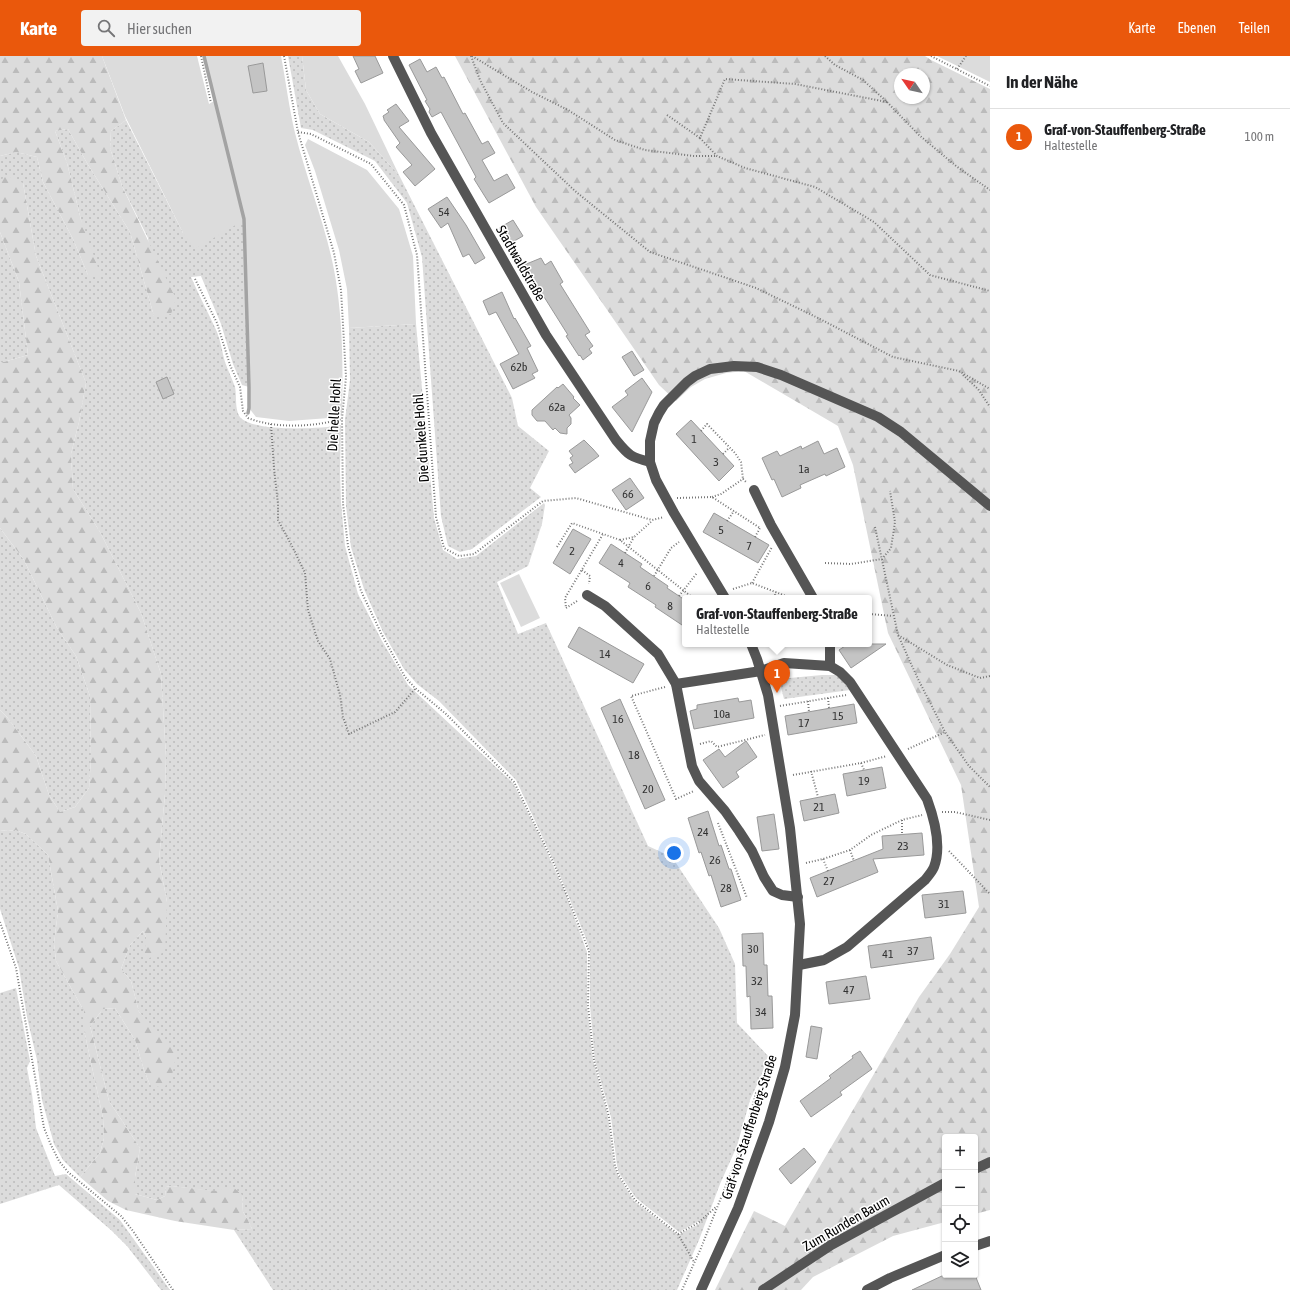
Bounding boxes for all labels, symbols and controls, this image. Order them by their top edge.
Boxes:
search box [81,10,361,46]
text: Karte [20,17,57,39]
icon: search [95,17,117,39]
text: Hier suchen [127,20,192,37]
text: Karte [1128,20,1155,36]
text: Ebenen [1177,20,1216,36]
text: Teilen [1238,20,1270,36]
north arrow [894,68,930,104]
text: In der Nähe [1006,72,1078,92]
text: Graf-von-Stauffenberg-Straße [1044,121,1206,138]
text: 1 [1016,129,1022,144]
text: 100 m [1245,129,1274,144]
text: Haltestelle [1044,138,1097,153]
house number: 54 [438,205,450,219]
street label: Stadtwaldstraße [493,222,549,304]
house number: 62b [511,360,528,374]
street label: Die helle Hohl [324,378,344,452]
street label: Die dunkele Hohl [410,393,432,483]
house number: 62a [549,400,565,414]
house number: 1 [691,432,697,446]
house number: 3 [713,455,719,469]
house number: 1a [798,462,810,476]
house number: 66 [622,487,634,501]
house number: 5 [718,523,724,537]
house number: 7 [746,539,752,553]
house number: 2 [569,544,575,558]
house number: 4 [618,556,624,570]
house number: 6 [645,579,651,593]
popup [682,595,872,647]
house number: 8 [667,599,673,613]
text: Graf-von-Stauffenberg-Straße [696,605,858,622]
text: Haltestelle [696,622,749,637]
house number: 14 [599,647,611,661]
pin: 1 [764,660,790,693]
house number: 10a [714,707,730,721]
house number: 15 [832,709,844,723]
house number: 16 [612,712,624,726]
house number: 17 [798,716,810,730]
house number: 18 [628,748,640,762]
house number: 19 [858,774,870,788]
house number: 20 [642,782,654,796]
house number: 21 [813,800,825,814]
house number: 24 [697,825,709,839]
house number: 23 [897,839,909,853]
your location [664,843,684,863]
house number: 26 [709,853,721,867]
house number: 27 [823,874,835,888]
house number: 28 [720,881,732,895]
house number: 31 [938,897,950,911]
house number: 30 [747,942,759,956]
house number: 37 [907,944,919,958]
house number: 41 [882,947,894,961]
house number: 32 [751,974,763,988]
house number: 47 [843,983,855,997]
house number: 34 [755,1005,767,1019]
street label: Graf-von-Stauffenberg-Straße [718,1053,780,1201]
map controls [942,1134,978,1278]
button: + [942,1134,978,1170]
button: − [942,1170,978,1206]
street label: Zum Runden Baum [800,1192,892,1254]
button: locate [942,1206,978,1242]
button: layers [942,1242,978,1278]

